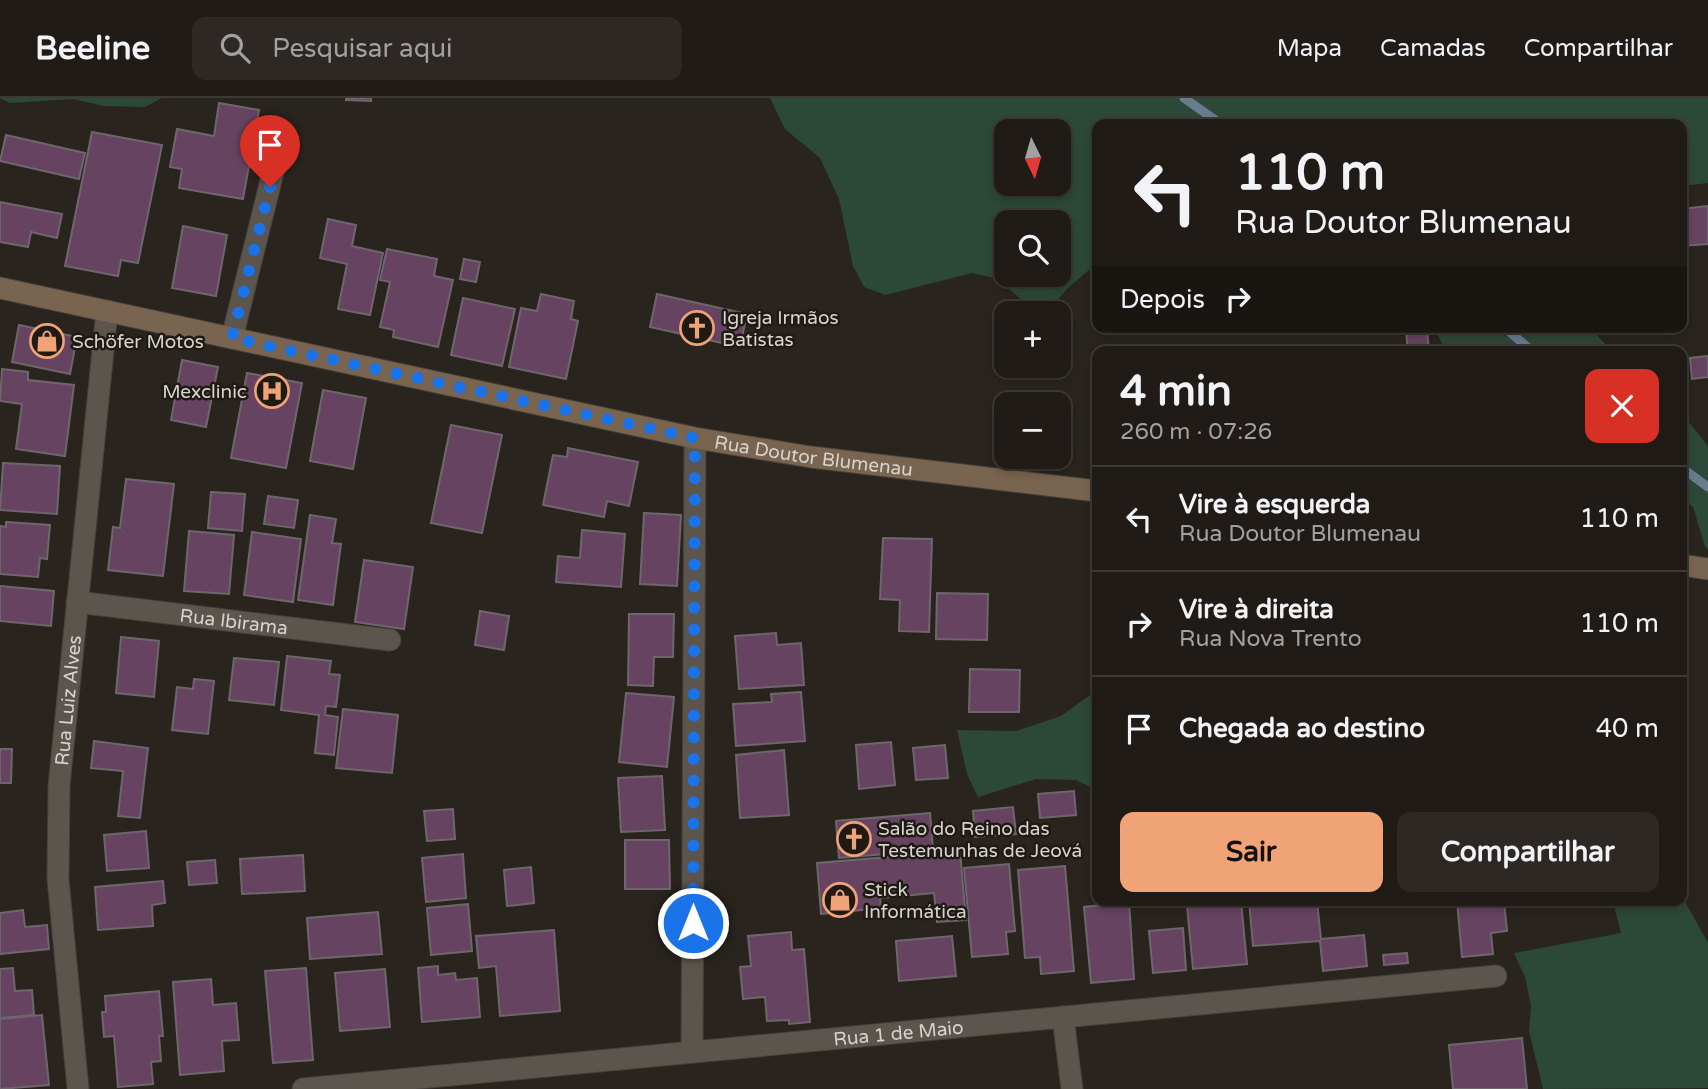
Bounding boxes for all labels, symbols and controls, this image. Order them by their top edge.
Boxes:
search box [192,17,682,80]
text: Beeline [35,29,150,68]
icon: search [216,29,254,67]
text: Pesquisar aqui [272,33,452,64]
text: Mapa [1277,34,1342,63]
text: Camadas [1380,34,1486,63]
text: Compartilhar [1524,34,1673,63]
pin [240,115,300,187]
north arrow [994,119,1071,196]
map controls [994,119,1071,469]
icon: arrive [251,126,289,164]
text: 110 m [1235,144,1385,203]
icon: left [1120,147,1211,238]
text: Rua Doutor Blumenau [1235,204,1572,242]
button: search [994,210,1071,287]
icon: right [1219,280,1257,318]
text: Depois [1120,284,1205,315]
button: + [994,301,1071,378]
place label: Igreja Irmãos Batistas [722,307,839,351]
church icon: Igreja Irmãos Batistas [678,309,716,347]
shop icon: Schöfer Motos [28,322,66,360]
place label: Schöfer Motos [72,331,204,353]
text: 4 min [1120,366,1232,417]
button: close [1585,369,1659,443]
hospital icon: Mexclinic [253,372,291,410]
place label: Mexclinic [162,381,247,403]
button: − [994,392,1071,469]
text: 260 m · 07:26 [1120,418,1272,446]
street label: Rua Doutor Blumenau [713,431,914,481]
text: Vire à esquerda [1179,489,1370,520]
icon: left [1120,500,1158,538]
text: 110 m [1579,503,1659,534]
text: Rua Doutor Blumenau [1179,520,1421,548]
text: Vire à direita [1179,594,1334,625]
street label: Rua Ibirama [178,605,289,640]
icon: right [1120,605,1158,643]
text: 110 m [1579,608,1659,639]
text: Rua Nova Trento [1179,625,1362,653]
street label: Rua Luiz Alves [51,634,86,767]
icon: arrive [1120,710,1158,748]
text: Chegada ao destino [1179,713,1425,744]
text: 40 m [1596,713,1659,744]
button: Sair [1120,812,1383,892]
button: Compartilhar [1397,812,1659,892]
place label: Salão do Reino das Testemunhas de Jeová [878,818,1082,862]
church icon: Salão do Reino das Testemunhas de Jeová [835,820,873,858]
place label: Stick Informática [864,879,967,923]
shop icon: Stick Informática [821,881,859,919]
position arrow [656,886,730,960]
street label: Rua 1 de Maio [832,1016,965,1051]

